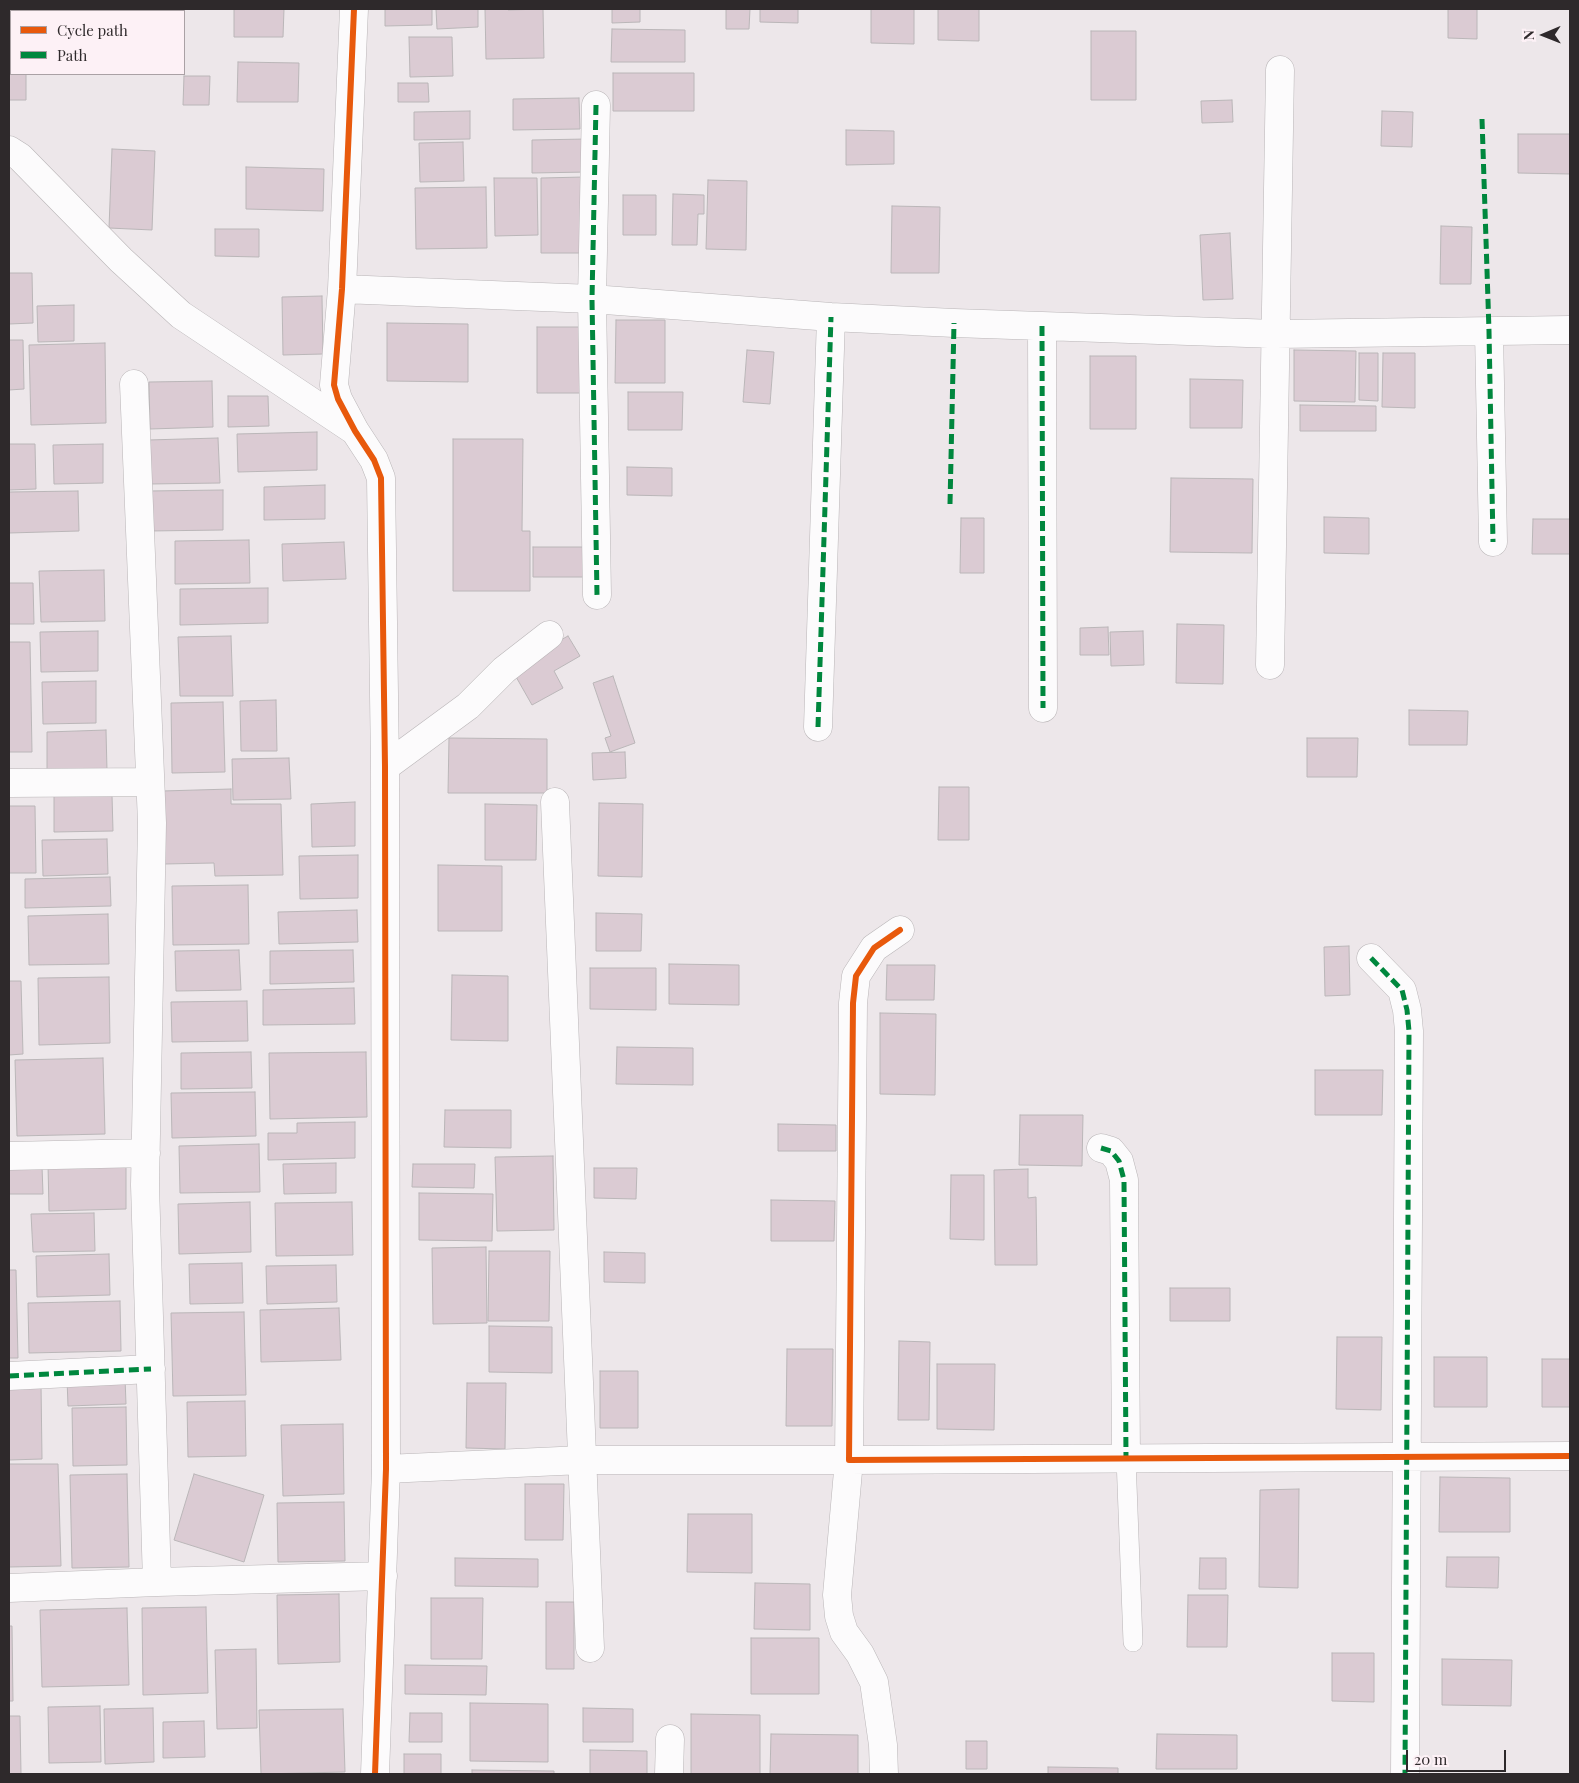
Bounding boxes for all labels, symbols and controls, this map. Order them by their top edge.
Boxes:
legend [10,10,185,75]
north arrow [1519,10,1569,60]
text: Cycle path [57,20,128,40]
text: N [1519,30,1538,40]
text: Path [57,45,87,65]
scale bar [1409,1740,1509,1772]
text: 20 m [1414,1749,1447,1769]

